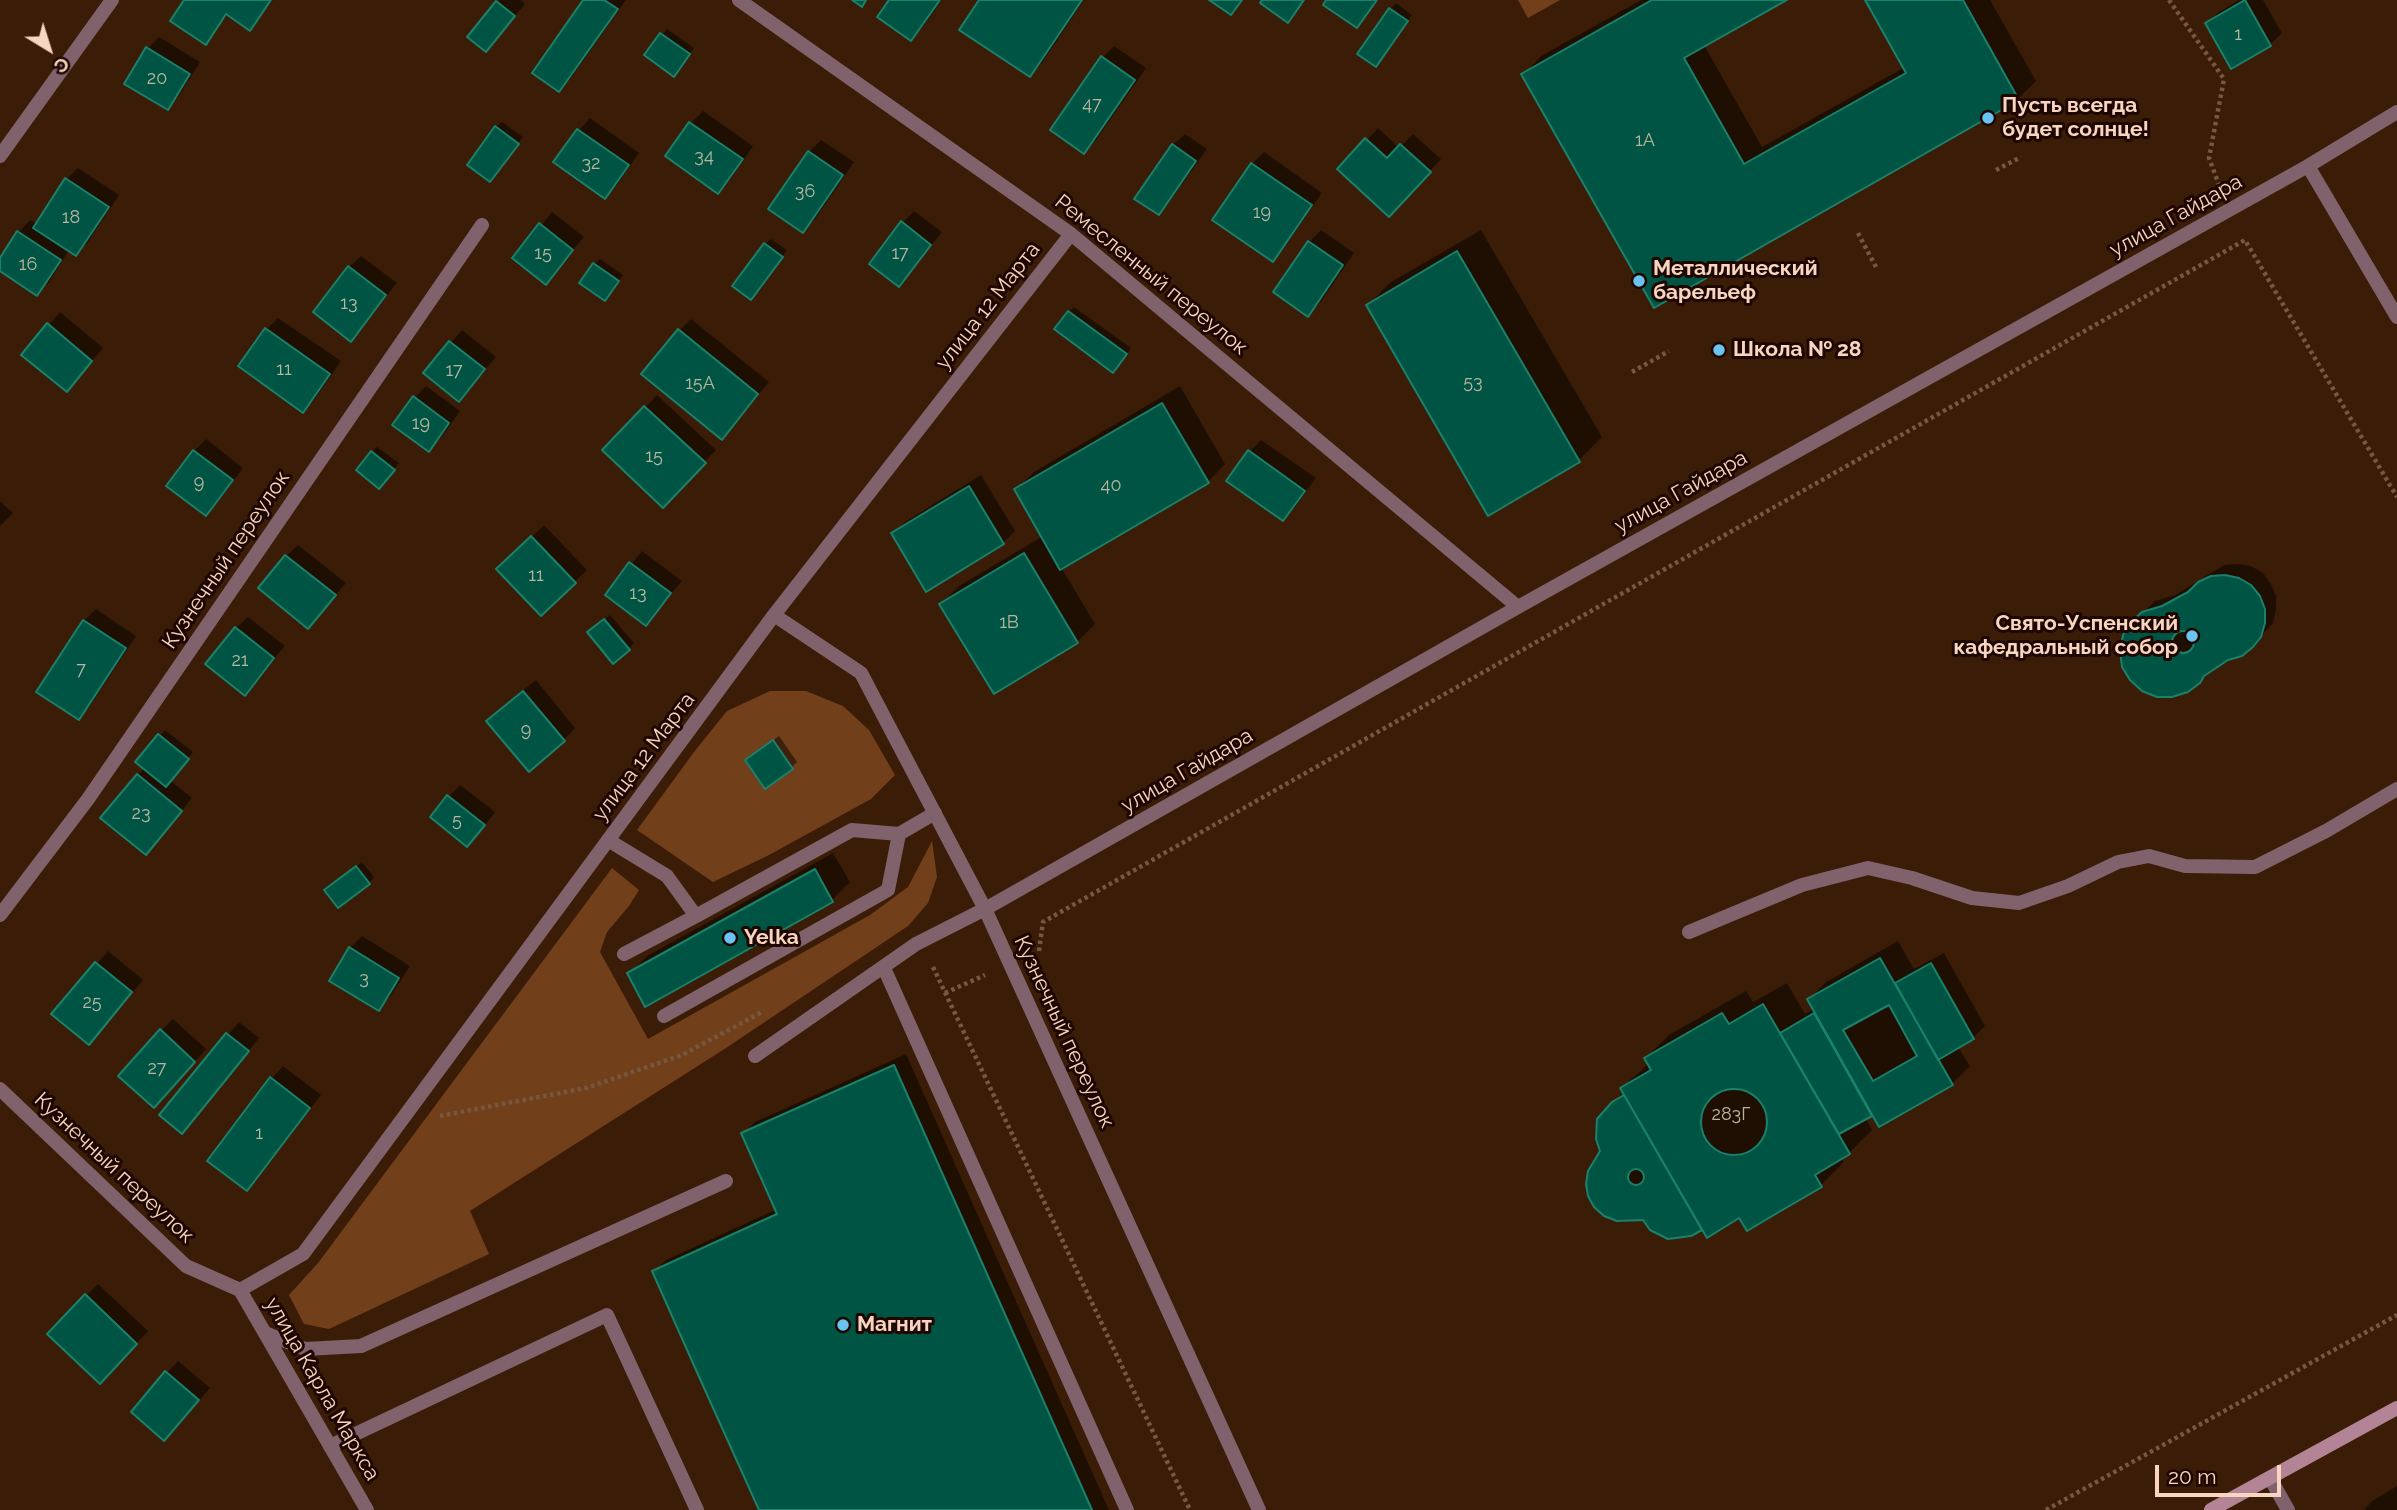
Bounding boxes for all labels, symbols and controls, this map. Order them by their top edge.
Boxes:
north arrow [14,14,84,84]
house number: 1 [2234,24,2242,46]
text: С [50,53,74,78]
house number: 20 [147,68,167,90]
place label: Пусть всегда будет солнце! [2002,93,2149,143]
house number: 47 [1082,94,1102,116]
marker: Пусть всегда будет солнце! [1980,110,1996,126]
house number: 1А [1635,130,1655,152]
house number: 34 [694,146,714,168]
house number: 32 [582,153,600,175]
street label: улица Гайдара [2105,169,2247,263]
house number: 36 [795,181,815,203]
street label: Ремесленный переулок [1050,189,1252,361]
house number: 19 [1253,202,1271,224]
house number: 18 [62,207,80,229]
street label: улица 12 Марта [931,238,1045,374]
house number: 15 [534,243,552,265]
house number: 17 [891,243,909,265]
house number: 16 [19,254,37,276]
place label: Металлический барельеф [1653,256,1818,306]
marker: Металлический барельеф [1631,273,1647,289]
house number: 13 [340,293,358,315]
place label: Школа № 28 [1733,337,1861,363]
marker: Школа № 28 [1711,342,1727,358]
house number: 11 [276,359,292,381]
house number: 17 [445,360,463,382]
house number: 53 [1463,372,1483,394]
house number: 15А [685,373,715,395]
house number: 19 [412,413,430,435]
street label: улица Гайдара [1610,445,1752,539]
house number: 15 [645,446,663,468]
street label: Кузнечный переулок [157,466,295,654]
house number: 9 [194,472,204,494]
house number: 40 [1101,475,1121,497]
house number: 11 [528,565,544,587]
house number: 13 [629,583,647,605]
place label: Свято-Успенский кафедральный собор [1953,611,2178,661]
house number: 1В [999,612,1019,634]
marker: Свято-Успенский кафедральный собор [2184,628,2200,644]
house number: 21 [231,650,249,672]
house number: 7 [76,659,86,681]
street label: улица 12 Марта [588,688,700,826]
house number: 9 [521,720,531,742]
street label: улица Гайдара [1117,723,1257,819]
house number: 23 [132,803,150,825]
house number: 5 [452,810,462,832]
place label: Yelka [744,925,799,951]
marker: Yelka [722,930,738,946]
street label: Кузнечный переулок [1008,932,1120,1132]
house number: 3 [359,968,369,990]
house number: 25 [82,992,102,1014]
house number: 27 [147,1058,167,1080]
street label: Кузнечный переулок [29,1087,199,1249]
house number: 283Г [1712,1104,1750,1126]
house number: 1 [255,1123,263,1145]
street label: улица Карла Маркса [259,1293,385,1485]
place label: Магнит [857,1312,932,1338]
marker: Магнит [835,1317,851,1333]
scale bar [2159,1450,2285,1494]
text: 20 m [2168,1464,2216,1489]

